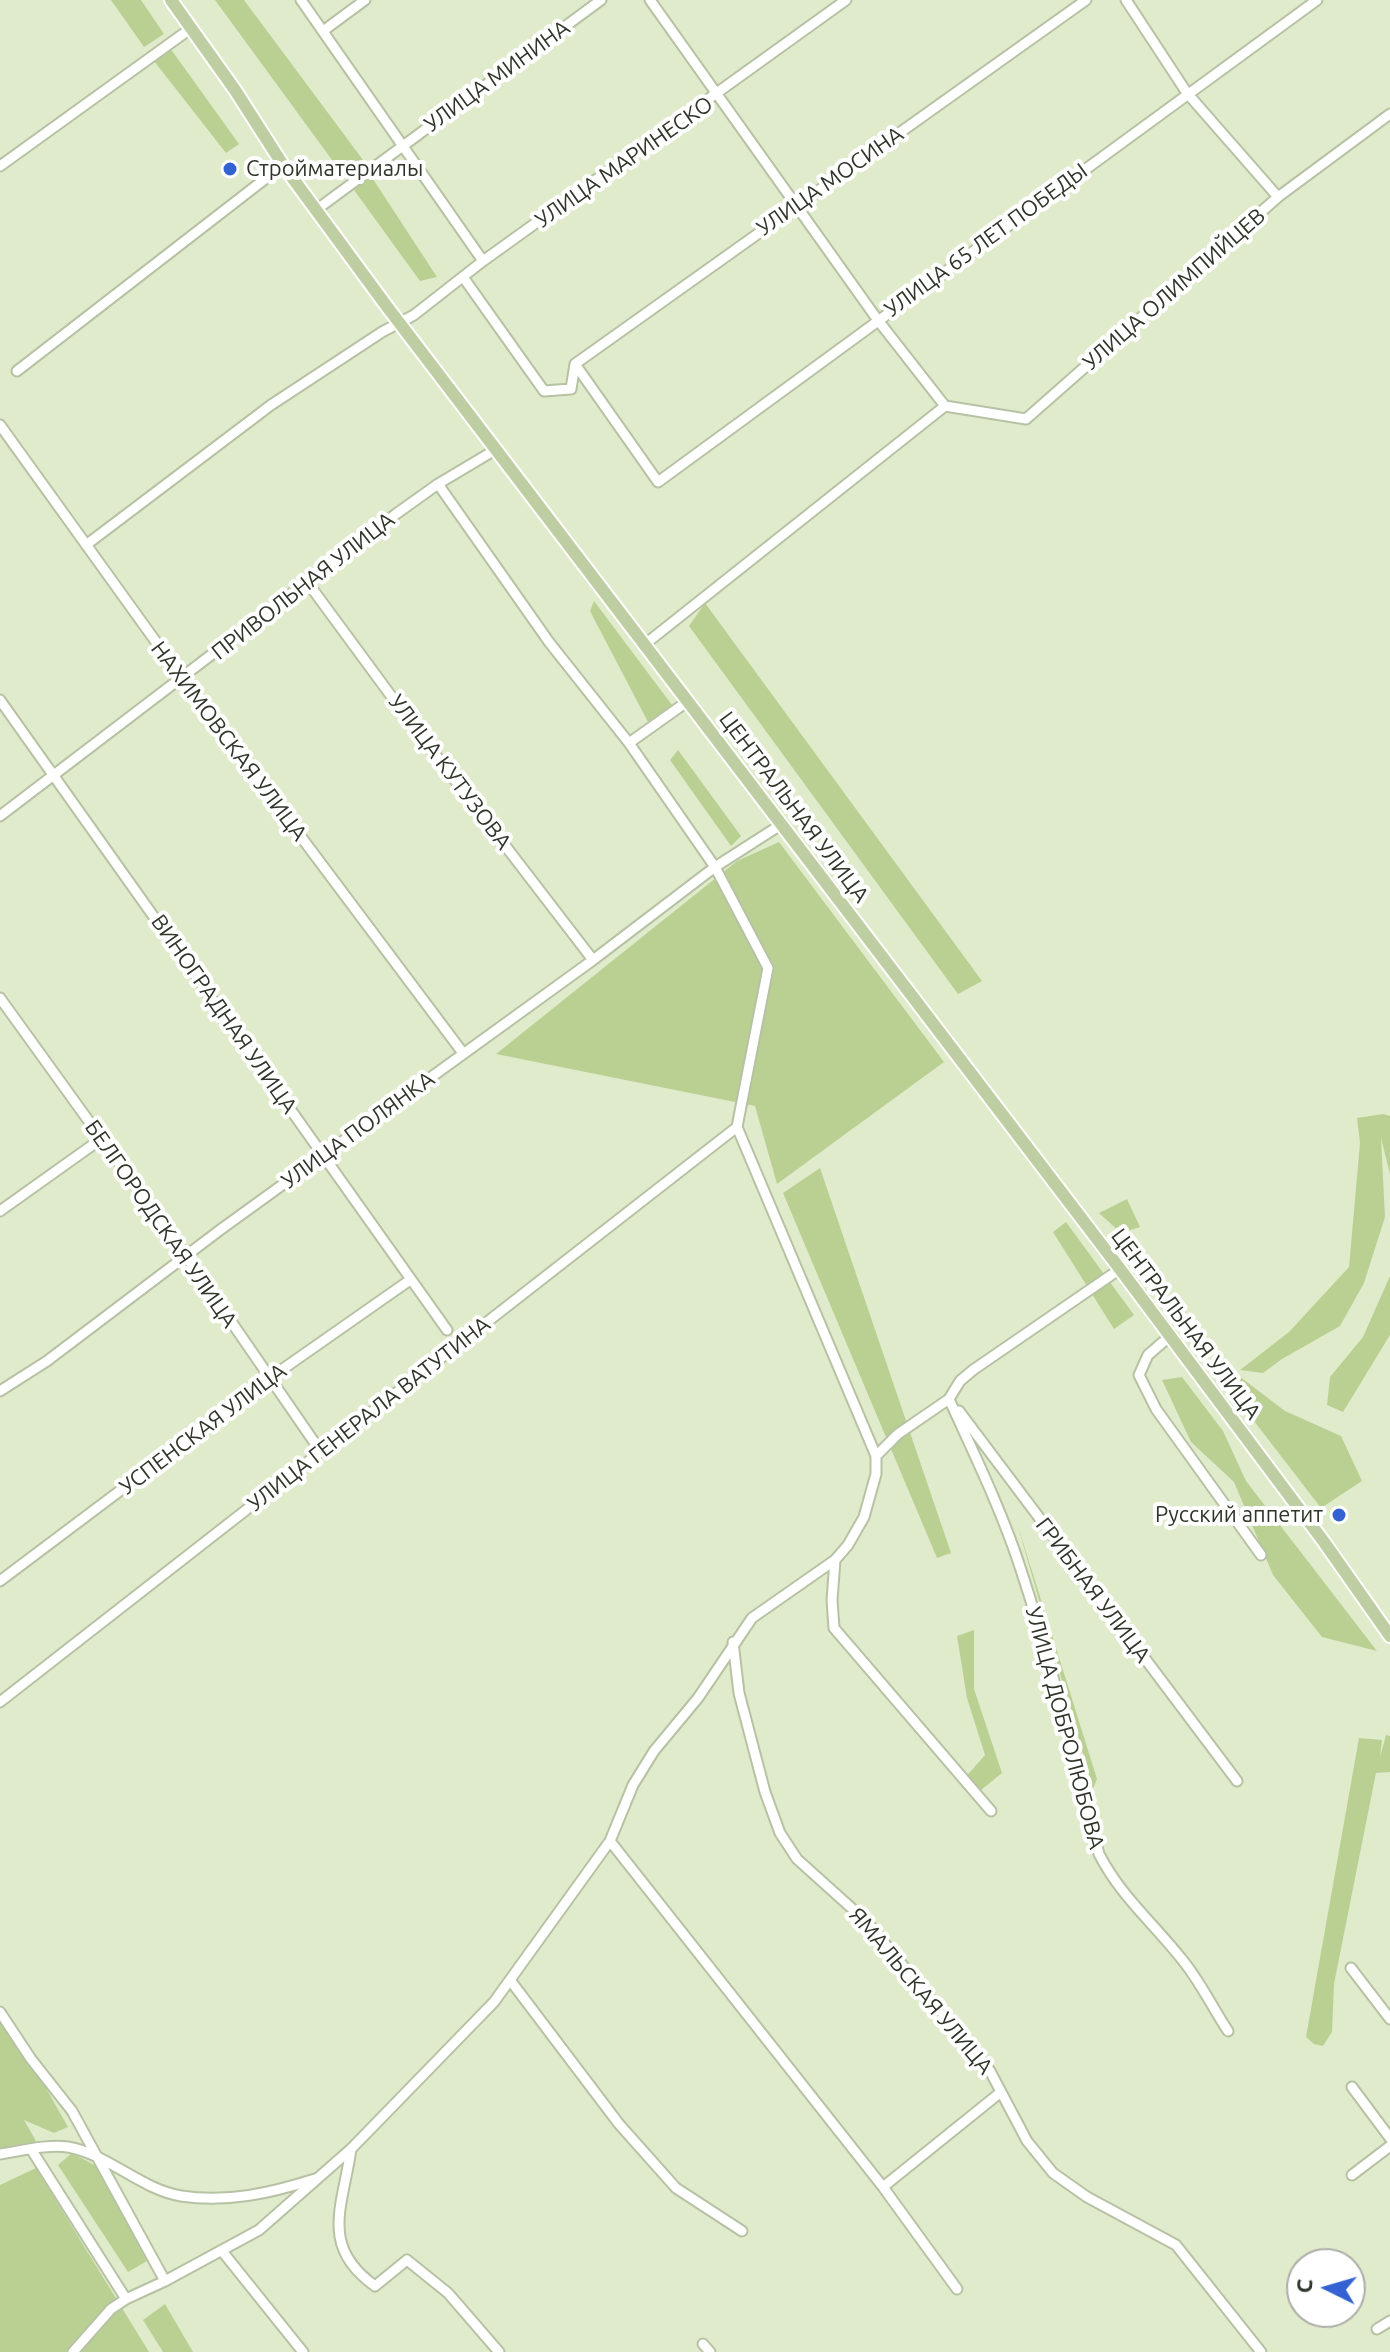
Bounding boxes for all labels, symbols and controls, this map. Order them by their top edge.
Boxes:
street label: УЛИЦА МИНИНА [419,14,575,138]
street label: УЛИЦА МАРИНЕСКО [530,91,718,233]
street label: УЛИЦА МОСИНА [752,121,908,241]
place label: Стройматериалы [246,156,423,182]
street label: УЛИЦА 65 ЛЕТ ПОБЕДЫ [879,158,1093,322]
marker: Стройматериалы [221,160,239,178]
street label: УЛИЦА ОЛИМПИЙЦЕВ [1077,203,1271,375]
street label: ПРИВОЛЬНАЯ УЛИЦА [206,506,400,666]
street label: НАХИМОВСКАЯ УЛИЦА [145,636,313,846]
street label: УЛИЦА КУТУЗОВА [383,689,517,855]
street label: ЦЕНТРАЛЬНАЯ УЛИЦА [714,706,874,908]
street label: ВИНОГРАДНАЯ УЛИЦА [145,910,303,1118]
street label: УЛИЦА ПОЛЯНКА [277,1066,439,1194]
street label: БЕЛГОРОДСКАЯ УЛИЦА [79,1115,243,1333]
street label: ЦЕНТРАЛЬНАЯ УЛИЦА [1106,1223,1266,1425]
street label: УЛИЦА ГЕНЕРАЛА ВАТУТИНА [243,1311,495,1517]
street label: УСПЕНСКАЯ УЛИЦА [114,1358,292,1500]
place label: Русский аппетит [1155,1502,1323,1528]
marker: Русский аппетит [1330,1506,1348,1524]
street label: ГРИБНАЯ УЛИЦА [1030,1512,1156,1668]
street label: УЛИЦА ДОБРОЛЮБОВА [1020,1604,1110,1852]
street label: ЯМАЛЬСКАЯ УЛИЦА [844,1902,998,2080]
north arrow [1286,2248,1366,2328]
text: С [1291,2278,1317,2294]

